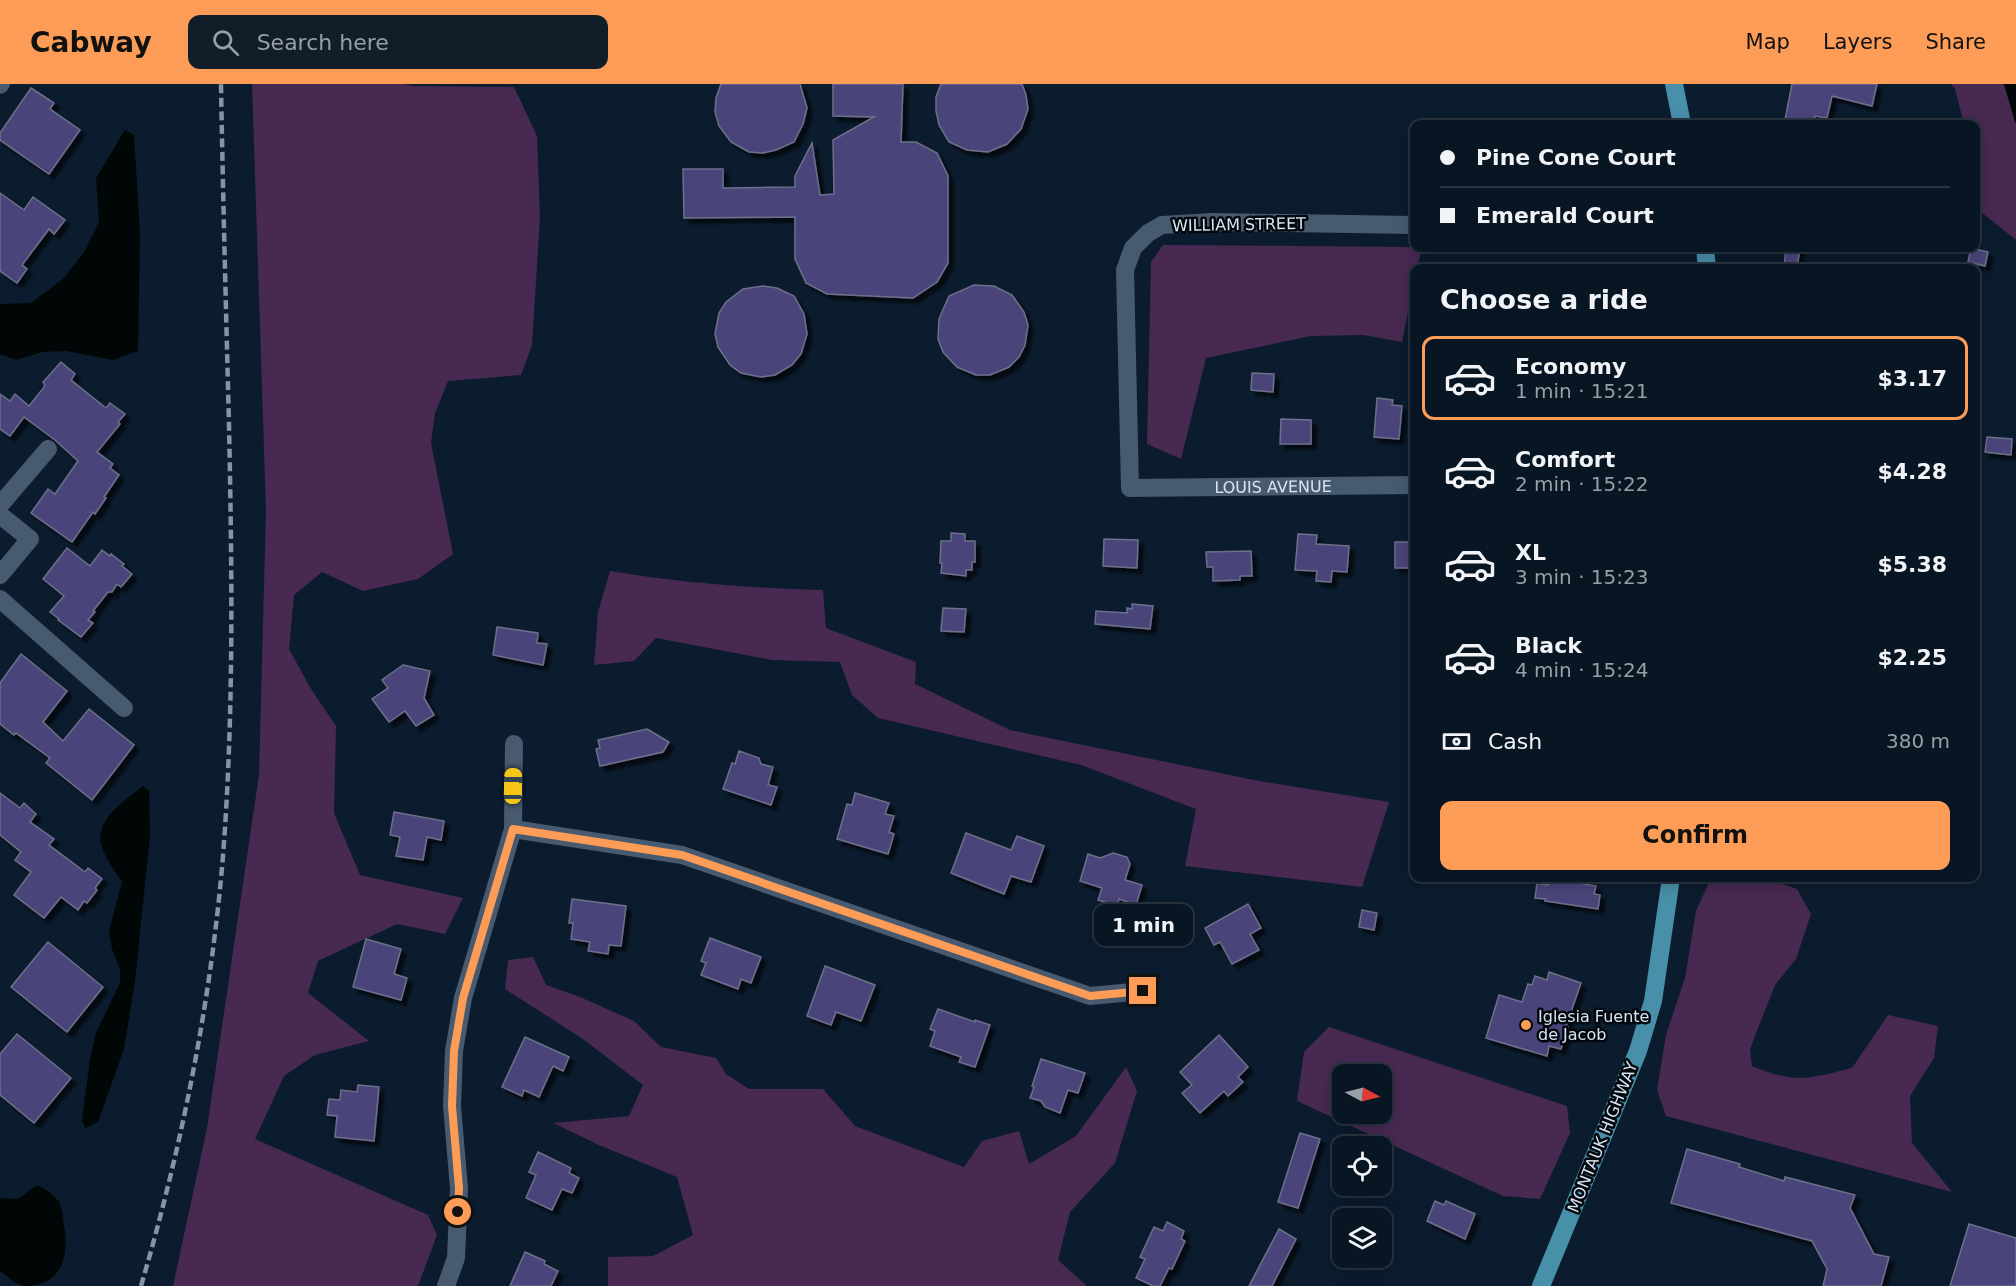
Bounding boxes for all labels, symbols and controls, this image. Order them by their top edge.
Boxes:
search box [188,15,608,69]
text: Cabway [30,26,152,59]
icon: search [209,26,242,59]
text: Search here [257,30,389,55]
text: Map [1746,30,1790,54]
text: Layers [1823,30,1892,54]
text: Share [1925,30,1986,54]
text: Pine Cone Court [1476,145,1676,170]
text: Emerald Court [1476,203,1654,228]
street label: WILLIAM STREET [1172,214,1306,235]
text: Choose a ride [1440,284,1648,315]
icon: car [1443,351,1497,405]
text: Economy [1515,354,1626,379]
text: $3.17 [1877,366,1947,391]
text: 1 min · 15:21 [1515,379,1649,403]
icon: car [1443,444,1497,498]
text: Comfort [1515,447,1615,472]
text: $4.28 [1877,459,1947,484]
text: 2 min · 15:22 [1515,472,1649,496]
street label: LOUIS AVENUE [1214,477,1332,497]
icon: car [1443,537,1497,591]
text: XL [1515,540,1546,565]
text: $5.38 [1877,552,1947,577]
text: 3 min · 15:23 [1515,565,1649,589]
icon: car [1443,630,1497,684]
text: Black [1515,633,1582,658]
text: $2.25 [1877,645,1947,670]
text: 4 min · 15:24 [1515,658,1649,682]
icon: cash [1440,725,1473,758]
text: Cash [1488,729,1542,754]
text: 380 m [1886,729,1950,753]
car [504,768,522,804]
button: Confirm [1440,801,1950,870]
callout: 1 min [1094,904,1192,946]
text: 1 min [1112,913,1175,937]
route end [1129,977,1156,1004]
place label: Iglesia Fuente de Jacob [1538,1007,1649,1044]
marker: Iglesia Fuente de Jacob [1519,1018,1533,1032]
street label: MONTAUK HIGHWAY [1564,1059,1641,1215]
north arrow [1332,1064,1392,1124]
map controls [1332,1064,1392,1268]
button: locate [1332,1136,1392,1196]
route start [444,1198,471,1225]
button: layers [1332,1208,1392,1268]

